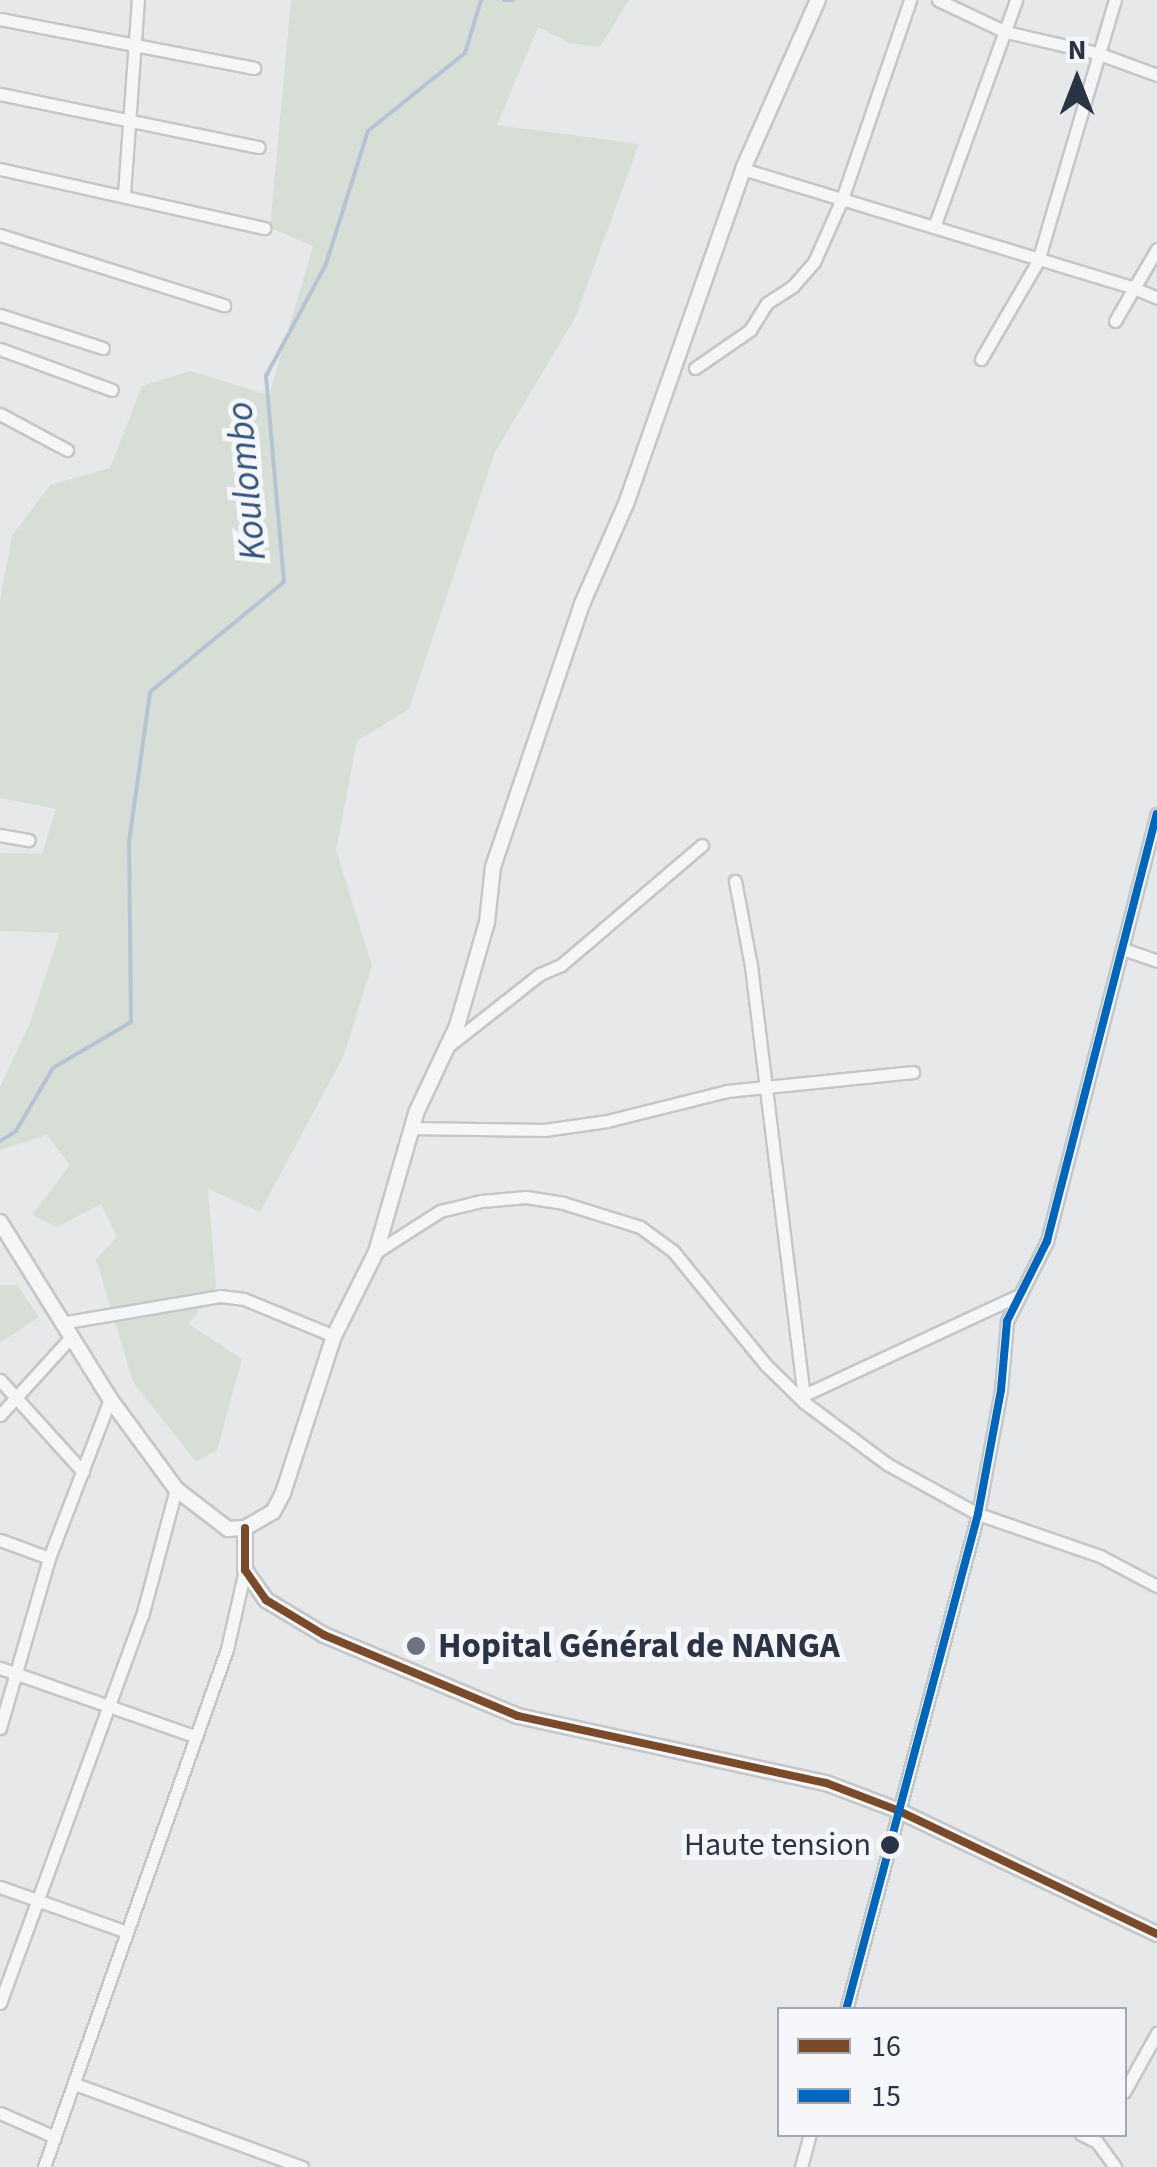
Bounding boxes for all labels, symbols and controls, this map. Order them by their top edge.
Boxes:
north arrow [1027,30,1127,130]
text: N [1068,30,1086,70]
water label: Koulombo [217,400,277,562]
place label: Hopital Général de NANGA [438,1625,840,1667]
marker: Hopital Général de NANGA [403,1633,429,1659]
place label: Haute tension [684,1826,871,1864]
marker: Haute tension [880,1835,900,1855]
legend [777,2007,1127,2137]
text: 16 [871,2025,901,2068]
text: 15 [871,2075,901,2118]

